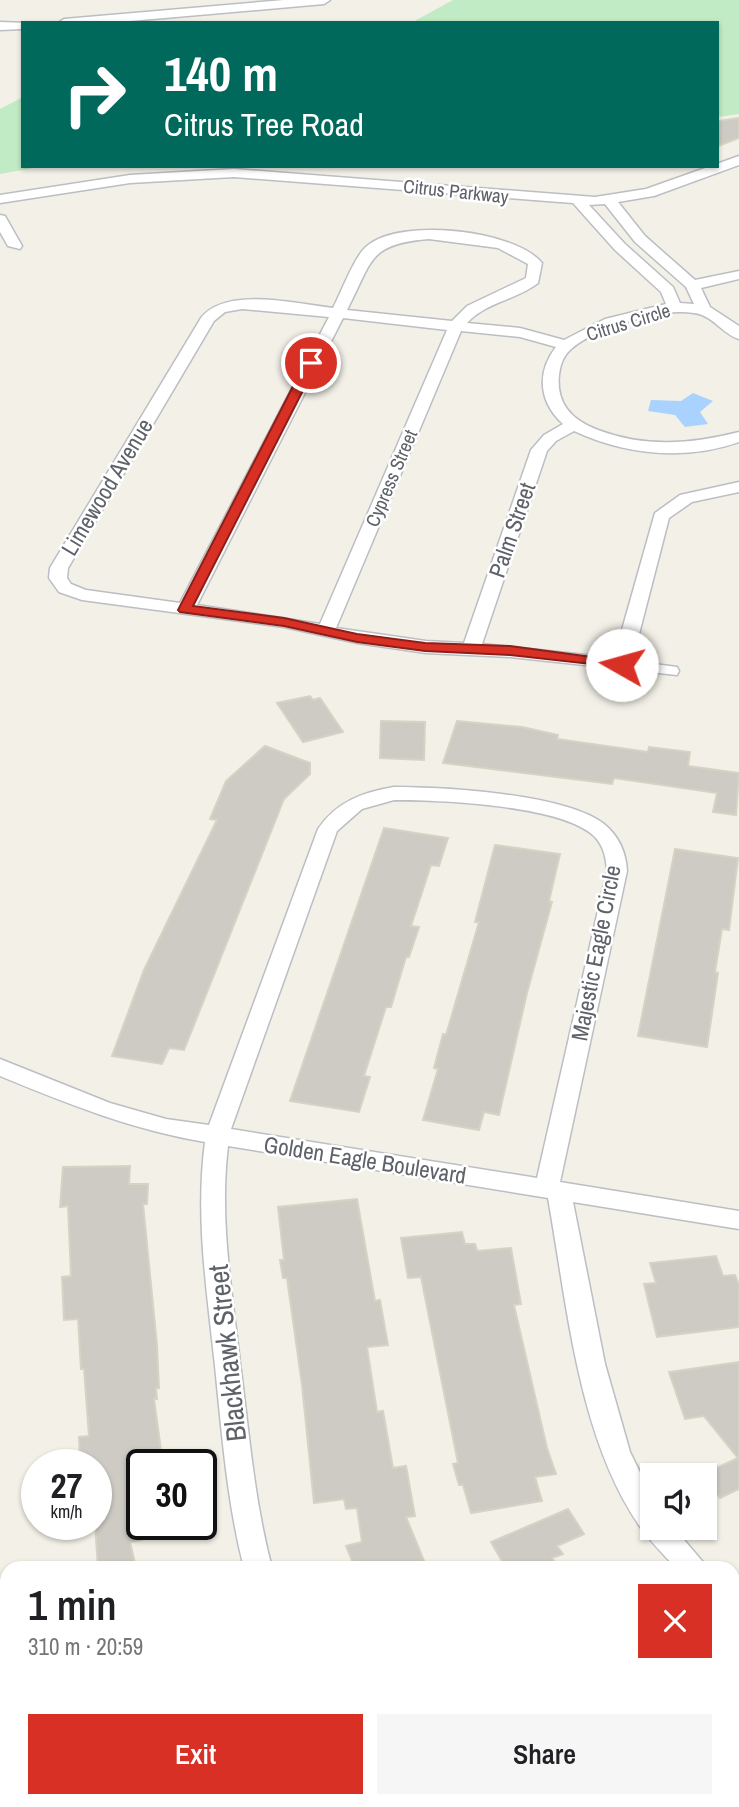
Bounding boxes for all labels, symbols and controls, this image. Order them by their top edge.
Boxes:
text: 140 m [164,40,278,106]
icon: right [49,49,140,140]
text: Citrus Tree Road [164,103,364,146]
street label: Citrus Parkway [402,173,510,209]
street label: Citrus Circle [583,297,673,347]
pin [281,333,341,393]
icon: arrive [292,344,330,382]
street label: Limewood Avenue [53,412,160,561]
street label: Cypress Street [359,425,423,531]
street label: Palm Street [481,478,542,581]
position arrow [585,628,659,702]
street label: Majestic Eagle Circle [563,862,628,1043]
street label: Golden Eagle Boulevard [262,1128,468,1191]
street label: Blackhawk Street [199,1263,255,1443]
speed limit sign: 30 [126,1449,217,1540]
text: 27 [51,1462,82,1509]
map controls [640,1463,717,1540]
button: sound [640,1463,717,1540]
text: km/h [51,1499,83,1524]
text: 1 min [28,1577,117,1633]
button: close [638,1584,712,1658]
text: 310 m · 20:59 [28,1631,143,1662]
button: Exit [28,1714,363,1794]
button: Share [377,1714,712,1794]

